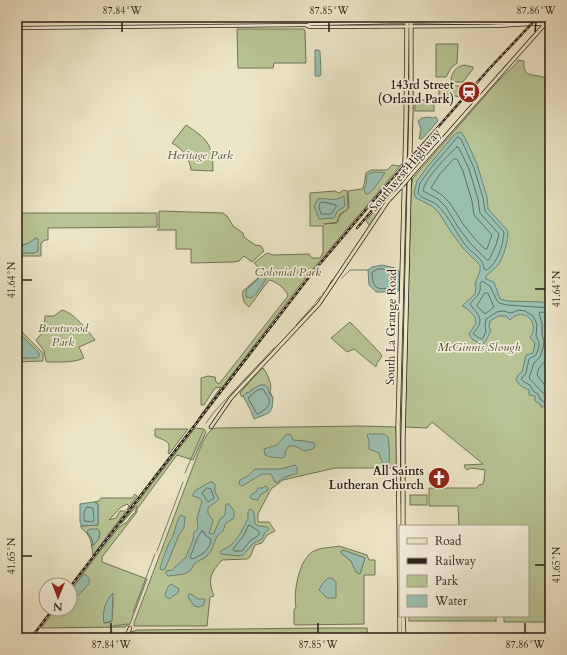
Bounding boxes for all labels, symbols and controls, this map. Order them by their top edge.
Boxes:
text: 87.84°W [102,4,143,18]
text: 87.85°W [309,4,350,18]
text: 87.86°W [516,4,557,18]
place label: 143rd Street (Orland Park) [378,77,455,107]
station icon: 143rd Street (Orland Park) [456,79,482,105]
street label: Southwest Highway [366,125,445,215]
park label: Heritage Park [167,147,233,163]
text: 41.64°N [5,261,19,298]
park label: Colonial Park [255,264,321,280]
street label: South La Grange Road [382,268,400,385]
text: 41.64°N [550,270,564,307]
park label: Brentwood Park [38,320,89,350]
park label: McGinnis Slough [438,339,521,355]
place label: All Saints Lutheran Church [329,463,425,493]
church icon: All Saints Lutheran Church [426,465,452,491]
legend [399,525,529,617]
text: Road [435,533,462,549]
text: 41.65°N [5,537,19,574]
text: 41.65°N [550,546,564,583]
text: Railway [435,553,477,569]
text: Park [435,573,459,589]
north arrow [38,577,78,617]
text: Water [434,593,468,609]
text: N [52,599,63,614]
text: 87.84°W [91,638,132,652]
text: 87.85°W [298,638,339,652]
text: 87.86°W [505,638,546,652]

